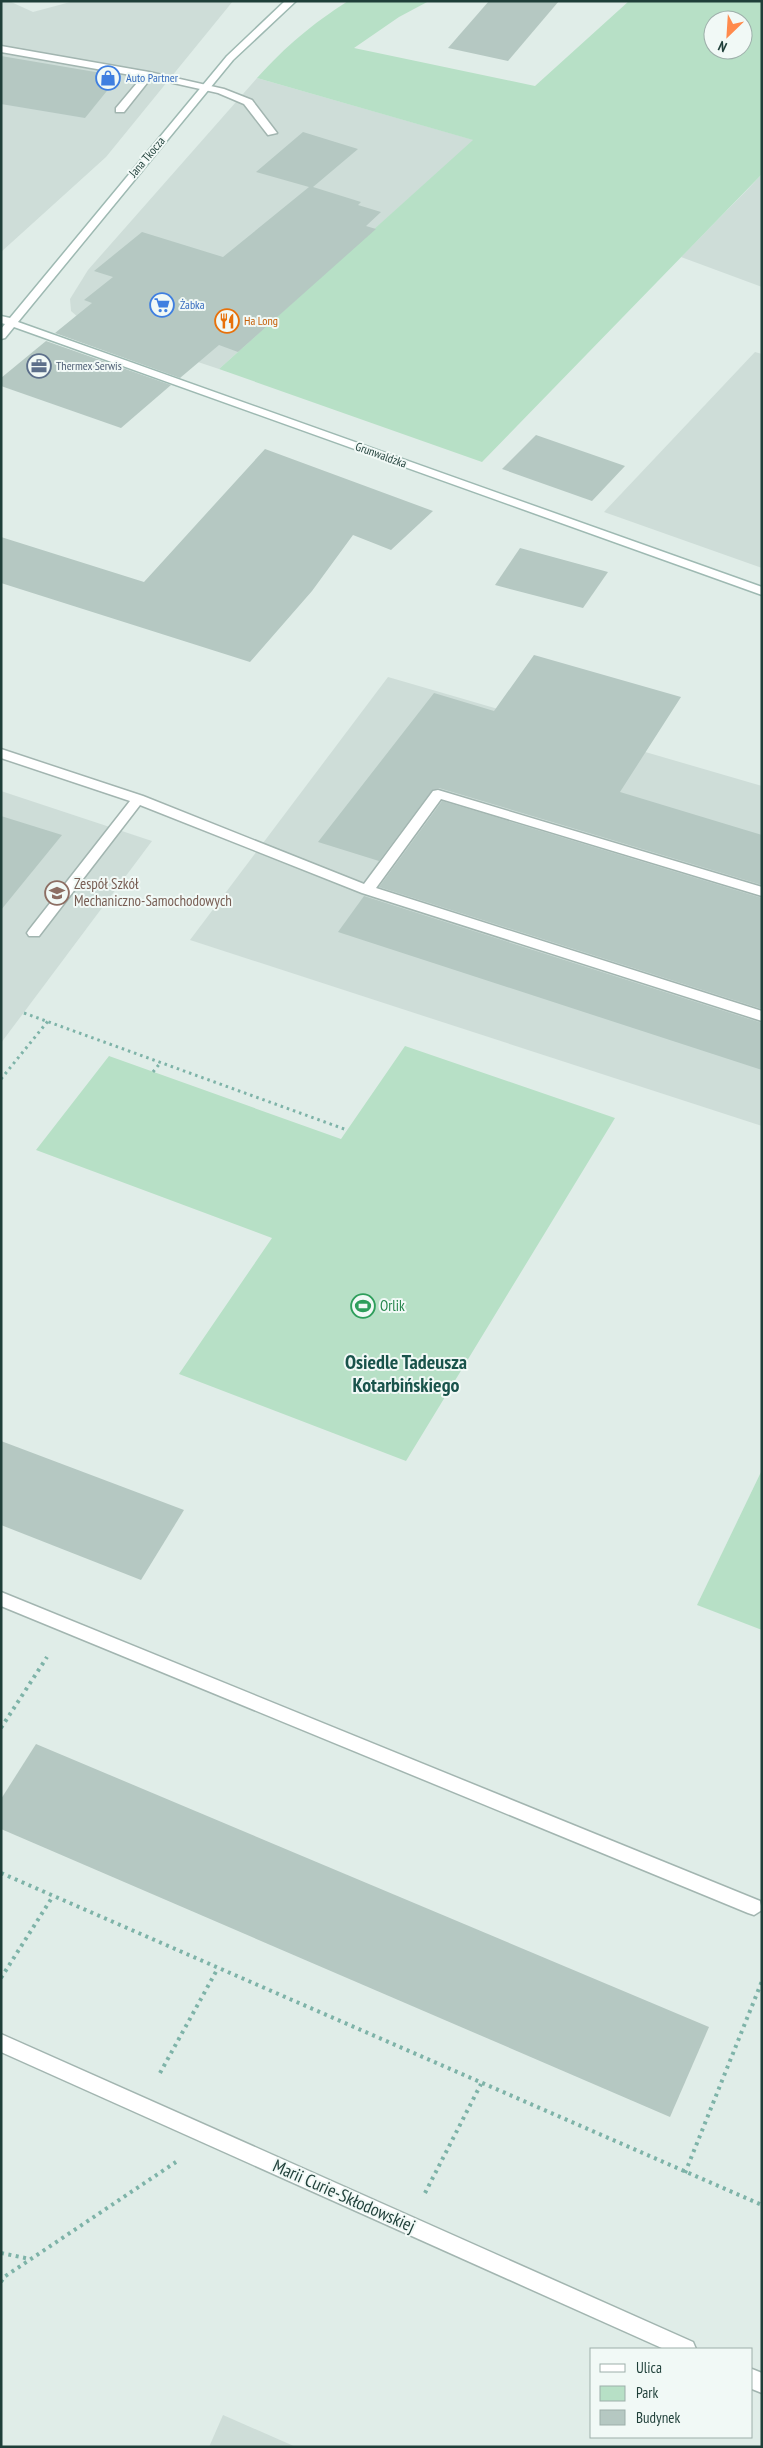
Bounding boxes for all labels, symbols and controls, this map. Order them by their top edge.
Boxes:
north arrow [703,10,753,60]
text: N [715,37,730,57]
shop icon: Auto Partner [95,65,121,91]
place label: Auto Partner [126,70,179,85]
street label: Jana Tkocza [125,133,168,181]
supermarket icon: Żabka [149,292,175,318]
place label: Żabka [180,297,205,312]
restaurant icon: Ha Long [214,308,240,334]
place label: Ha Long [244,313,278,328]
office icon: Thermex Serwis [26,353,52,379]
place label: Thermex Serwis [56,358,122,373]
street label: Grunwaldzka [354,438,409,471]
place label: Zespół Szkół Mechaniczno-Samochodowych [74,874,232,910]
school or university icon: Zespół Szkół Mechaniczno-Samochodowych [44,880,70,906]
sports icon: Orlik [350,1293,376,1319]
place label: Orlik [380,1296,405,1315]
district label: Osiedle Tadeusza Kotarbińskiego [345,1349,467,1398]
street label: Marii Curie-Skłodowskiej [269,2154,419,2237]
legend [590,2348,753,2438]
text: Ulica [636,2358,662,2377]
text: Park [636,2383,658,2402]
text: Budynek [636,2408,680,2427]

